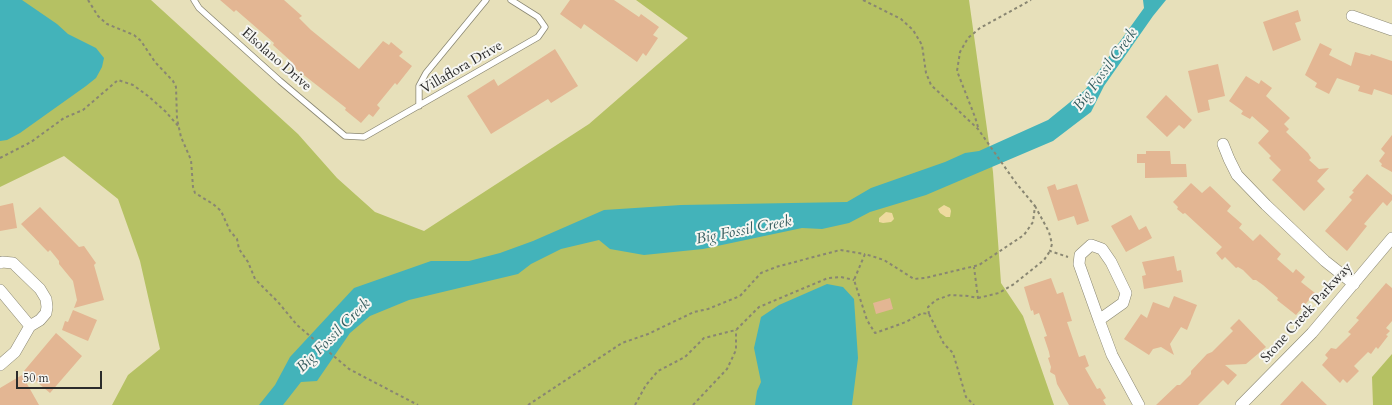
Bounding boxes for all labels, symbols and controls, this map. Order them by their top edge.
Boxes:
street label: Elsolano Drive [238,25,314,95]
water label: Big Fossil Creek [1070,26,1142,114]
street label: Villaflora Drive [418,38,506,98]
water label: Big Fossil Creek [695,213,793,249]
street label: Stone Creek Parkway [1258,260,1356,366]
water label: Big Fossil Creek [293,295,375,377]
scale bar [18,363,104,389]
text: 50 m [23,370,49,386]

